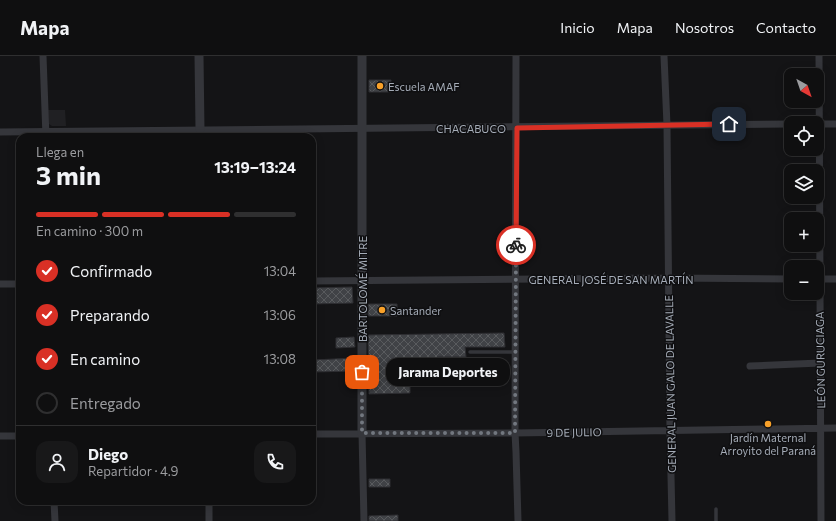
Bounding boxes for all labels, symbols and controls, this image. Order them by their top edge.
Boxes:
text: Mapa [20,16,69,39]
text: Inicio [560,19,595,36]
text: Mapa [617,19,653,36]
text: Nosotros [675,19,734,36]
text: Contacto [756,19,816,36]
north arrow [784,68,824,108]
map controls [784,68,824,300]
place label: Escuela AMAF [388,80,460,93]
marker: Escuela AMAF [375,81,385,91]
pin [712,107,746,141]
icon: home [718,113,740,135]
button: locate [784,116,824,156]
street label: CHACABUCO [436,122,506,135]
text: Llega en [36,144,84,160]
text: 13:19–13:24 [214,158,296,176]
text: 3 min [36,159,101,190]
button: layers [784,164,824,204]
button: + [784,212,824,252]
text: En camino · 300 m [36,223,143,239]
courier [496,225,536,265]
icon: bike [505,234,527,256]
street label: BARTOLOMÉ MITRE [355,236,369,342]
icon: check [36,260,58,282]
button: − [784,260,824,300]
text: Confirmado [70,262,152,280]
text: 13:04 [264,263,296,279]
street label: GENERAL JOSÉ DE SAN MARTÍN [529,272,693,287]
street label: GENERAL JUAN GALO DE LAVALLE [662,295,679,473]
icon: check [36,304,58,326]
place label: Santander [390,304,442,317]
marker: Santander [377,305,387,315]
text: Preparando [70,306,150,324]
text: 13:06 [264,307,296,323]
street label: LEÓN GURUCIAGA [812,311,827,409]
icon: check [36,348,58,370]
text: En camino [70,350,140,368]
text: 13:08 [264,351,296,367]
pin [345,355,379,389]
callout: Jarama Deportes [386,358,510,386]
icon: bag [351,361,373,383]
text: Jarama Deportes [398,364,498,380]
text: Entregado [70,394,141,412]
marker: Jardín Maternal Arroyito del Paraná [763,419,773,429]
street label: 9 DE JULIO [546,425,602,440]
place label: Jardín Maternal Arroyito del Paraná [720,431,816,457]
button: person [36,441,78,483]
button: phone [254,441,296,483]
text: Diego [88,445,128,463]
text: Repartidor · 4.9 [88,463,178,479]

